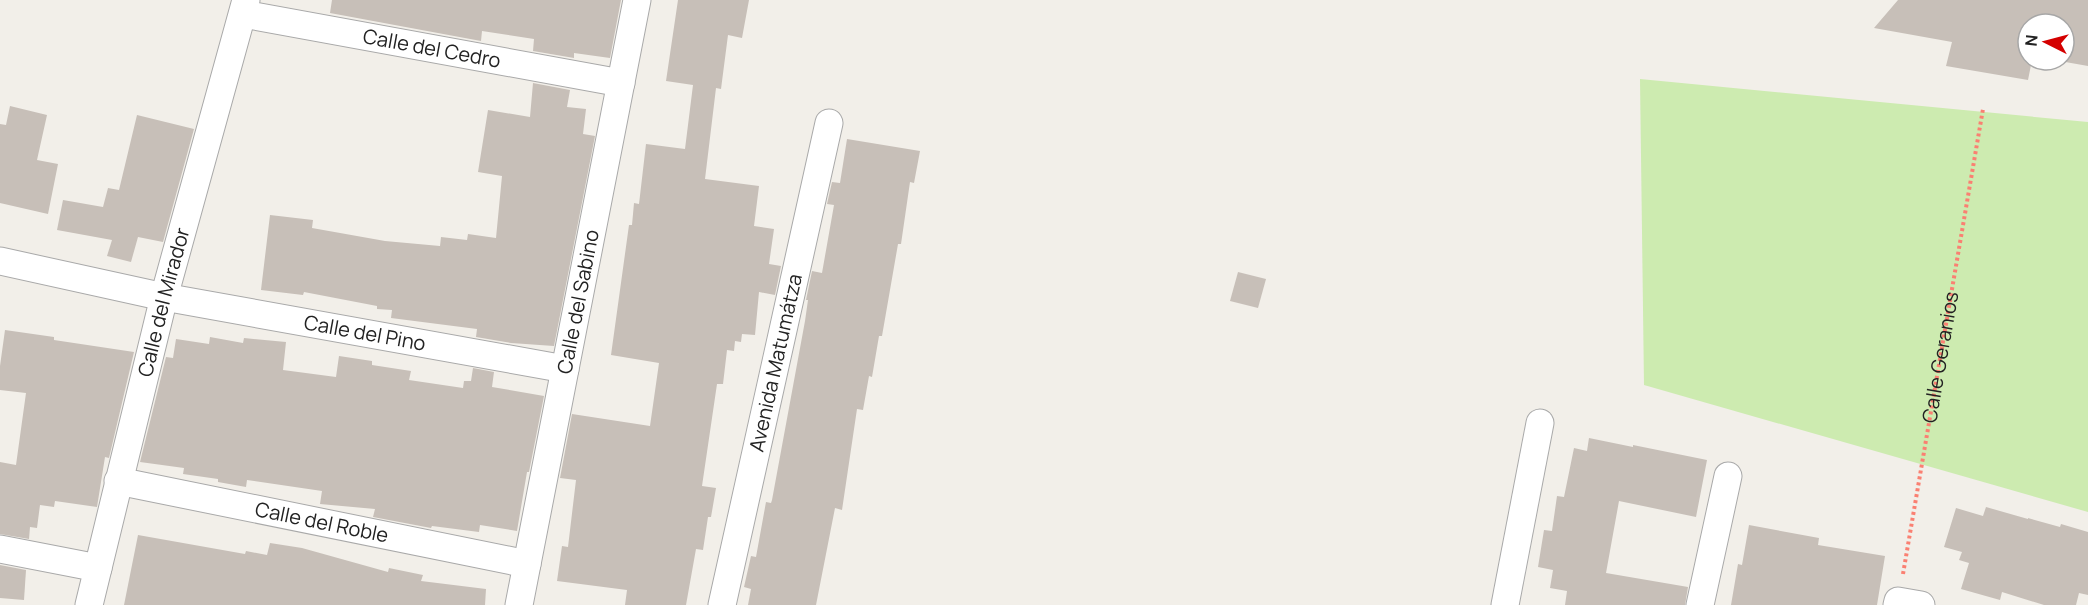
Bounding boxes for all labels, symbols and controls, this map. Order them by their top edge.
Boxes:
north arrow [2016,12,2076,72]
street label: Calle del Cedro [361,22,503,74]
text: N [2020,34,2043,47]
street label: Calle del Mirador [131,224,196,379]
street label: Calle del Sabino [550,227,605,376]
street label: Avenida Matumátza [742,271,808,454]
street label: Calle Geranios [1915,289,1964,425]
street label: Calle del Pino [302,308,428,357]
street label: Calle del Roble [253,495,391,549]

